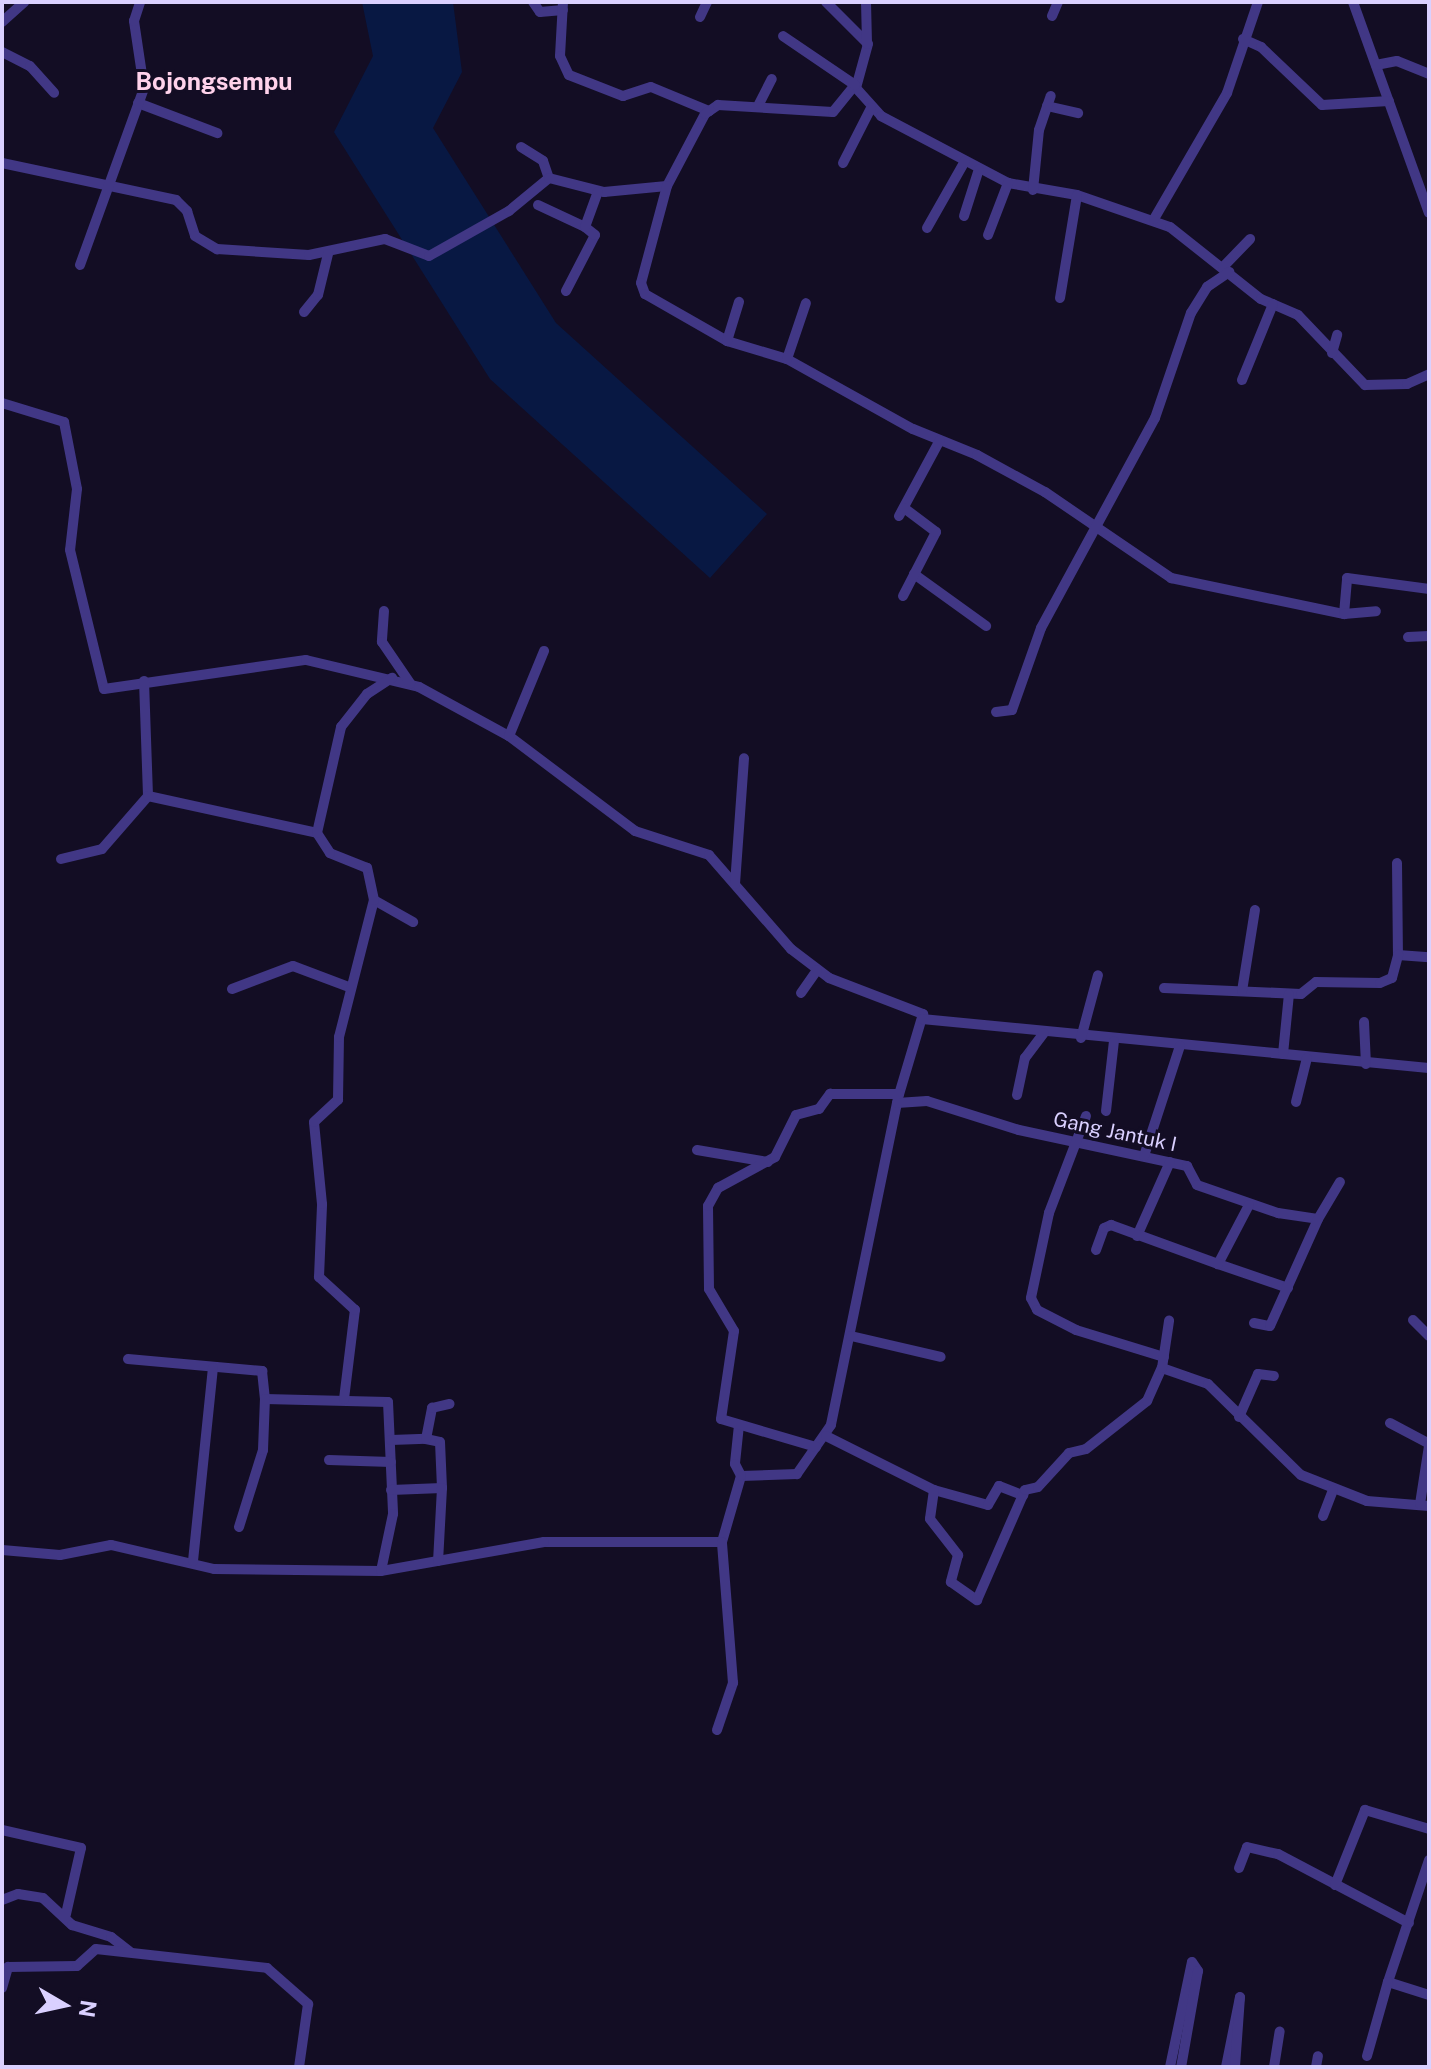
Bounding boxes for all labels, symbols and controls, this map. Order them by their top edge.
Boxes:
district label: Bojongsempu [136,68,292,96]
street label: Gang Jantuk I [1051,1107,1179,1157]
north arrow [24,1965,104,2045]
text: N [74,1998,102,2019]

